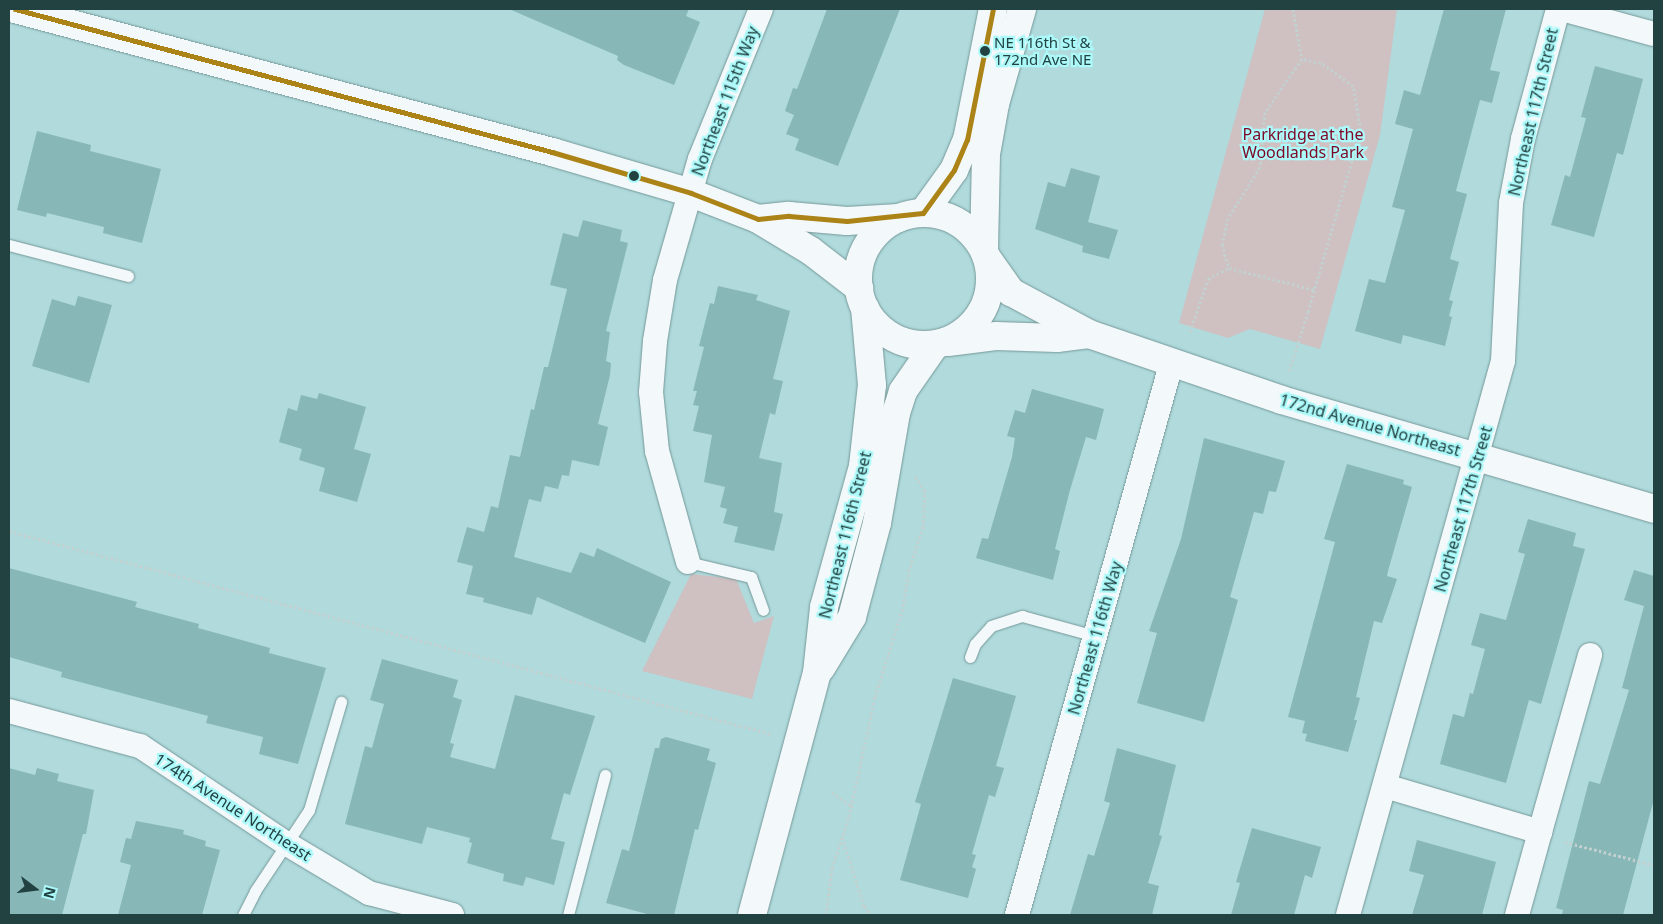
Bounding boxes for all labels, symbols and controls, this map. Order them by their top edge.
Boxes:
street label: Northeast 115th Way [688,23,762,179]
street label: Northeast 117th Street [1504,26,1562,198]
place label: NE 116th St & 172nd Ave NE [994,33,1091,68]
marker: NE 116th St & 172nd Ave NE [980,46,990,56]
park label: Parkridge at the Woodlands Park [1242,124,1364,162]
unlabelled marker [629,171,639,181]
street label: 172nd Avenue Northeast [1277,390,1463,460]
street label: Northeast 117th Street [1430,424,1496,594]
street label: Northeast 116th Street [815,449,875,621]
street label: Northeast 116th Way [1064,559,1126,717]
street label: 174th Avenue Northeast [151,749,315,865]
north arrow [10,864,60,914]
text: N [39,885,61,901]

